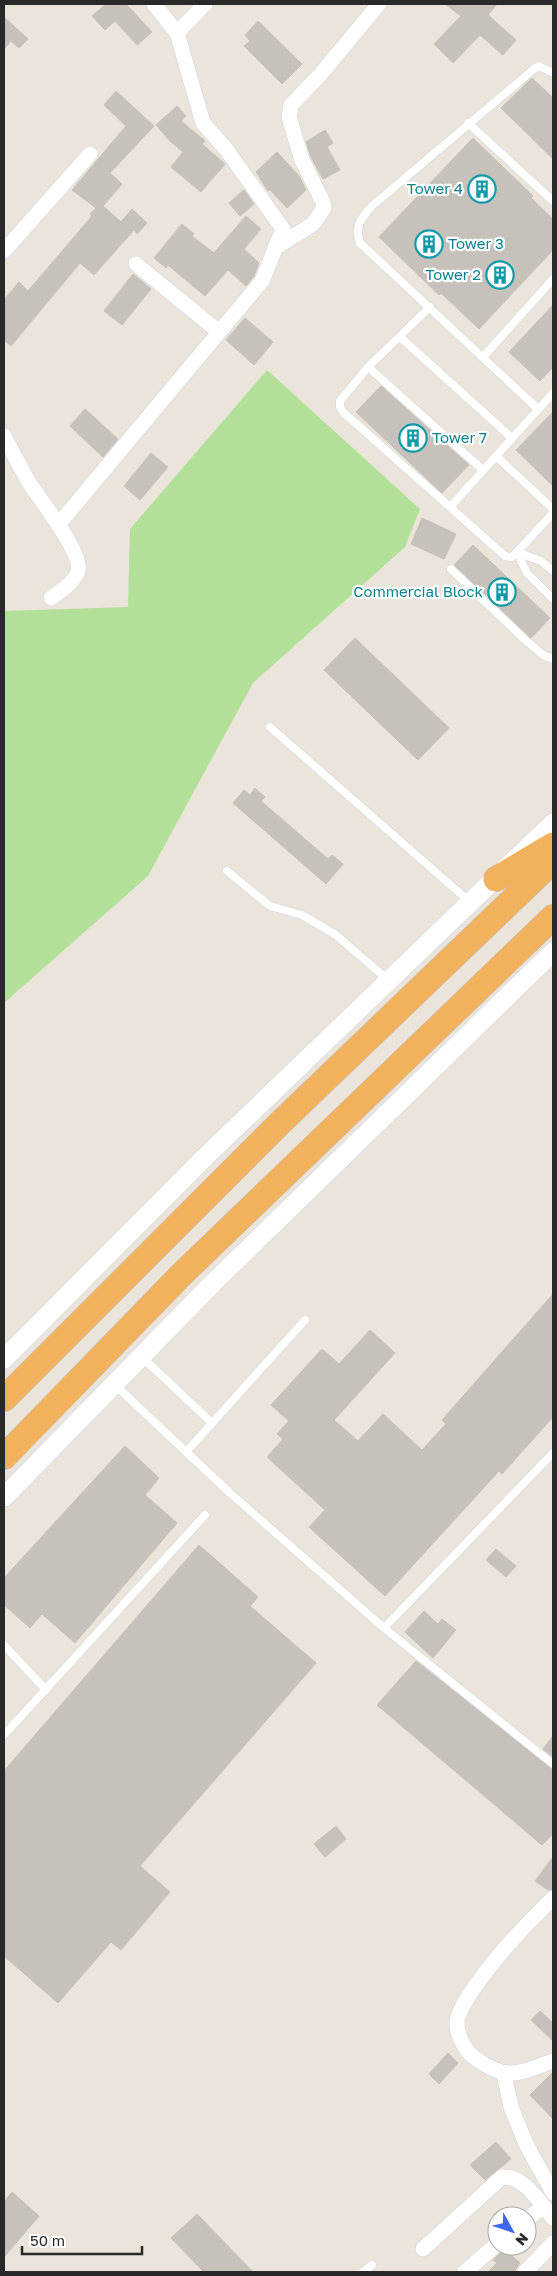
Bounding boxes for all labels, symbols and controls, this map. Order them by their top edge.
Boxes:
building icon: Tower 4 [467,174,497,204]
place label: Tower 4 [407,179,463,197]
building icon: Tower 3 [414,229,444,259]
place label: Tower 3 [448,234,504,252]
building icon: Tower 2 [485,260,515,290]
place label: Tower 2 [425,265,481,283]
building icon: Tower 7 [398,423,428,453]
place label: Tower 7 [432,428,487,446]
building icon: Commercial Block [487,577,517,607]
place label: Commercial Block [353,582,484,600]
north arrow [487,2206,537,2256]
scale bar [22,2224,142,2256]
text: N [512,2230,532,2249]
text: 50 m [30,2231,65,2249]

